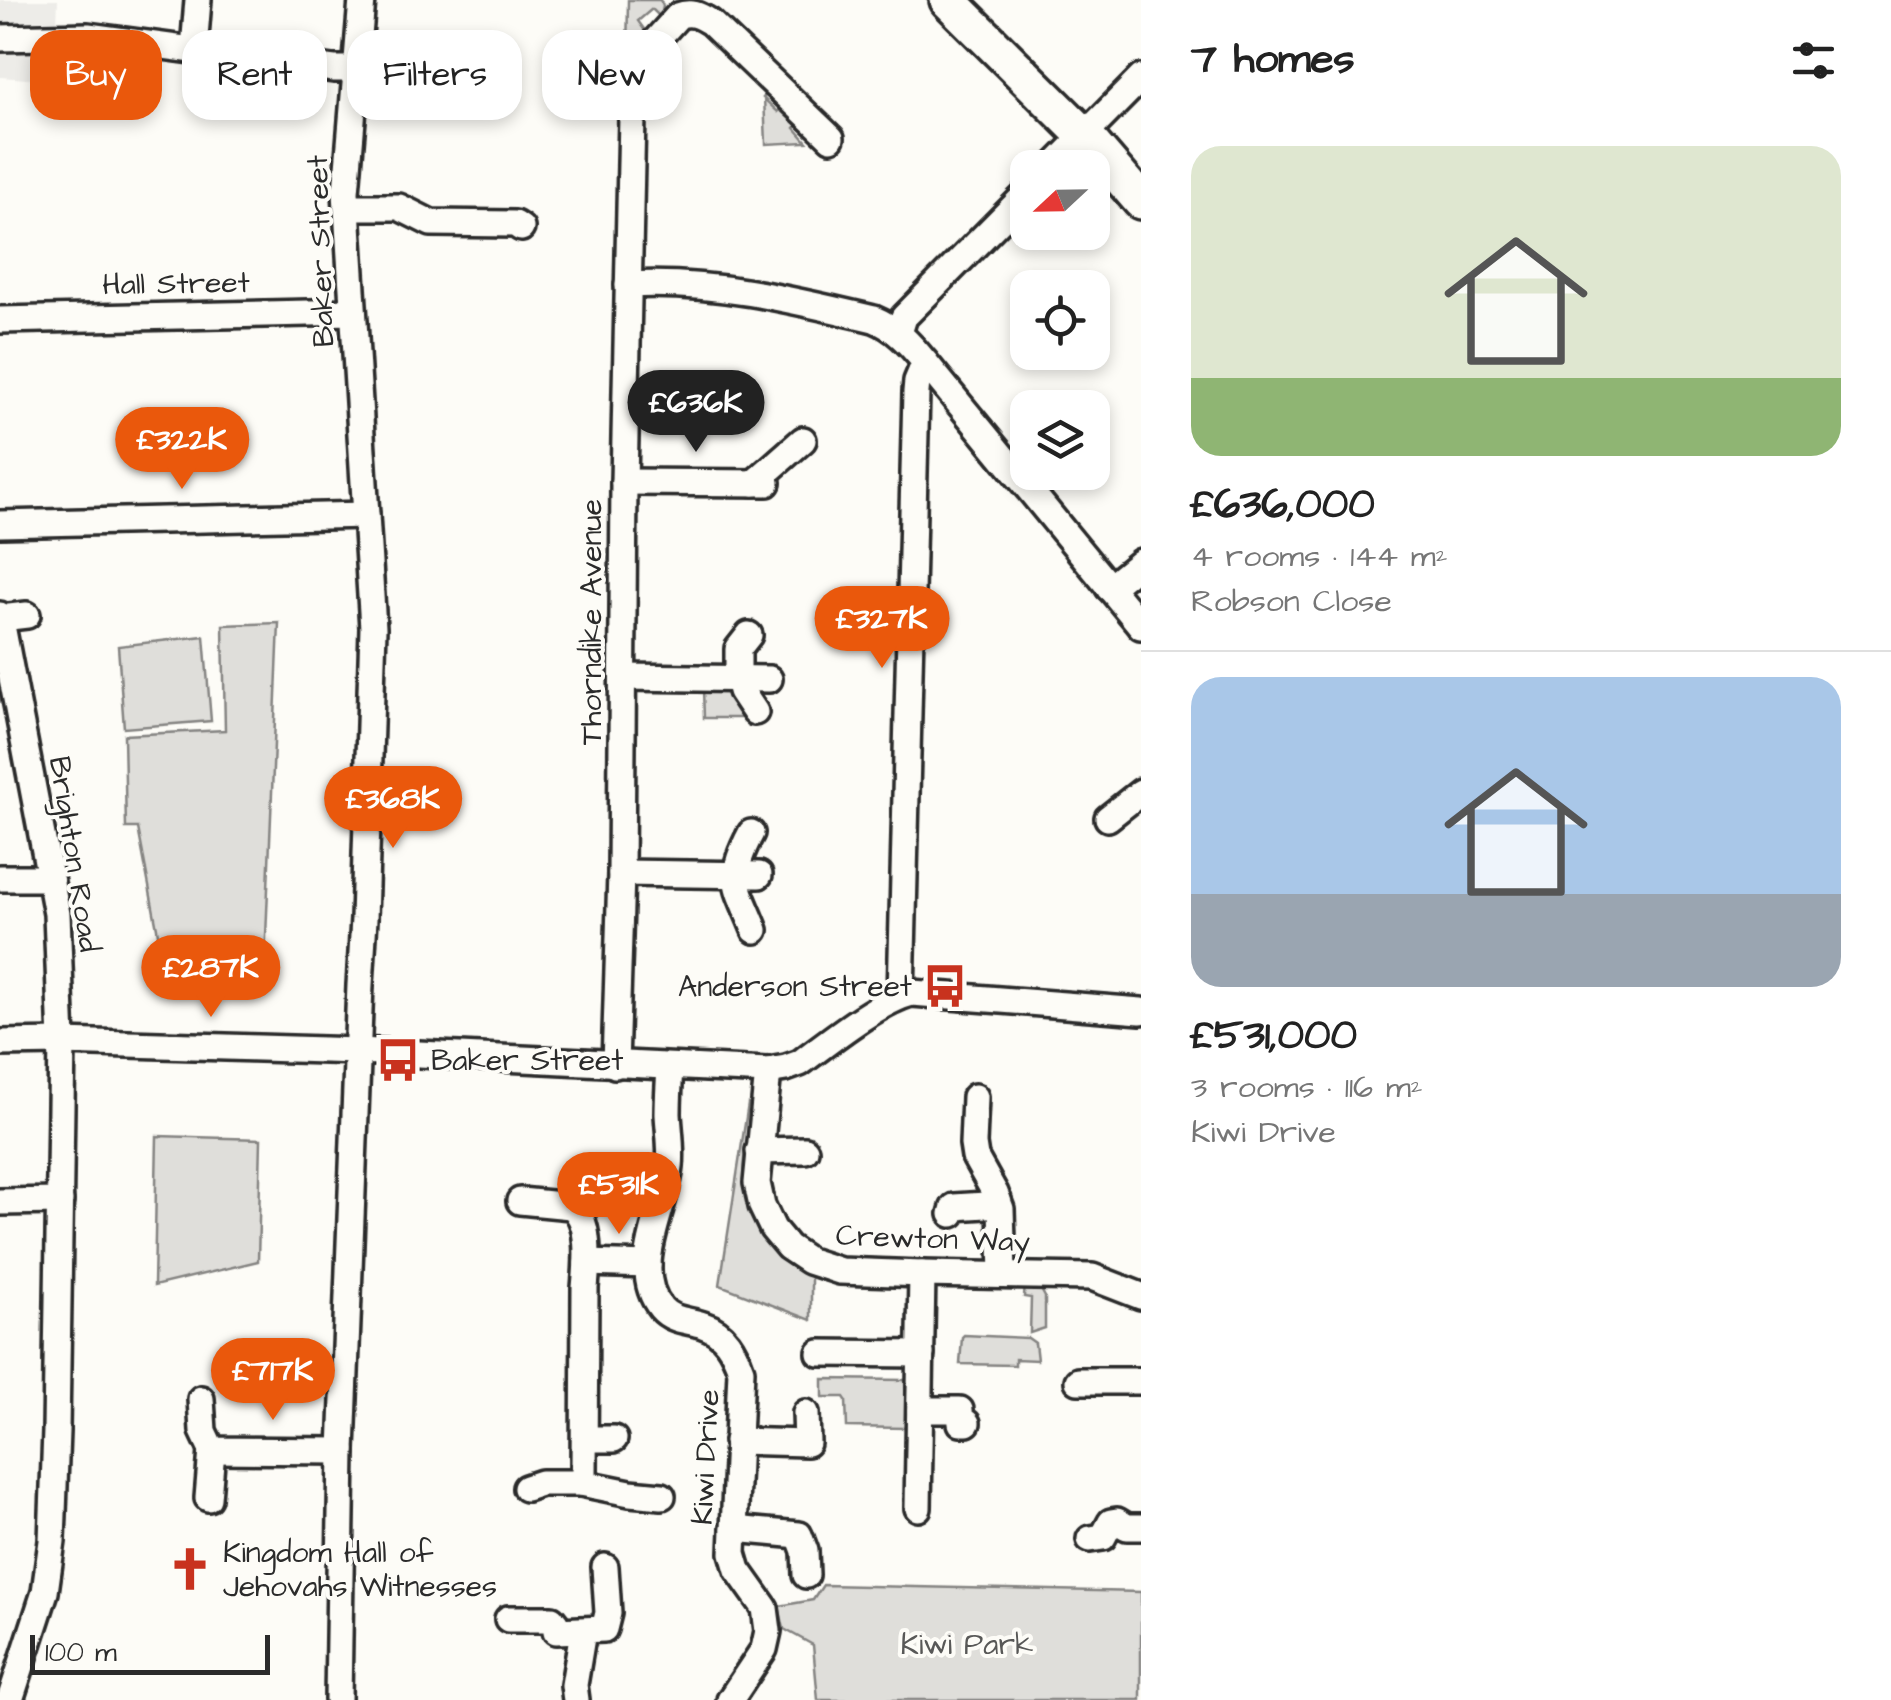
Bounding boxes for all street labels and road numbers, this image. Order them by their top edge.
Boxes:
street label: Baker Street [297,154,345,348]
street label: Hall Street [102,262,250,306]
street label: Thorndike Avenue [571,499,613,745]
street label: Brighton Road [37,753,110,955]
street label: Crewton Way [835,1215,1031,1264]
street label: Kiwi Drive [681,1388,731,1526]

